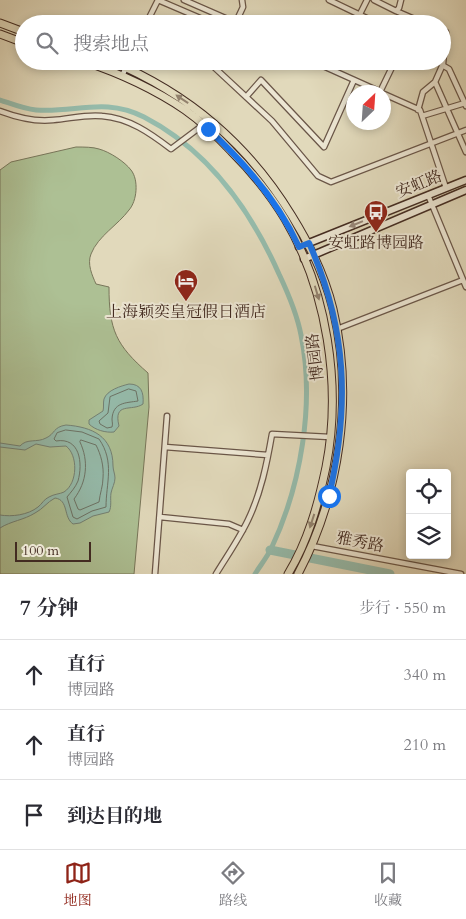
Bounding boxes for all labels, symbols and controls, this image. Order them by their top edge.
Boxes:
search box [15,15,451,70]
icon: search [33,29,61,57]
text: 搜索地点 [73,31,149,57]
north arrow [346,85,391,130]
one-way arrow [176,94,189,104]
route end [197,118,220,141]
street label: 安虹路 [393,165,445,203]
bus stop icon: 安虹路博园路 [363,199,389,233]
one-way arrow [349,221,363,229]
place label: 安虹路博园路 [328,232,424,254]
hotel icon: 上海颖奕皇冠假日酒店 [173,268,199,302]
one-way arrow [313,285,321,300]
place label: 上海颖奕皇冠假日酒店 [106,301,266,323]
street label: 博园路 [301,332,329,382]
map controls [406,469,451,559]
button: locate [406,469,451,514]
route start [318,485,341,508]
one-way arrow [308,514,315,529]
button: layers [406,514,451,559]
street label: 雅秀路 [334,527,386,557]
scale bar [15,539,91,562]
text: 100 m [22,541,59,560]
text: 7 分钟 [20,594,78,623]
text: 步行 · 550 m [359,597,446,619]
text: 直行 [67,651,105,677]
icon: ahead [20,661,48,689]
text: 340 m [404,664,446,686]
text: 博园路 [67,679,115,701]
text: 直行 [67,721,105,747]
icon: ahead [20,731,48,759]
text: 210 m [404,734,446,756]
text: 博园路 [67,749,115,771]
icon: arrive [20,801,48,829]
text: 到达目的地 [67,803,162,829]
tab: 地图 [64,859,92,910]
tab: 路线 [219,859,247,910]
tab: 收藏 [374,859,402,910]

